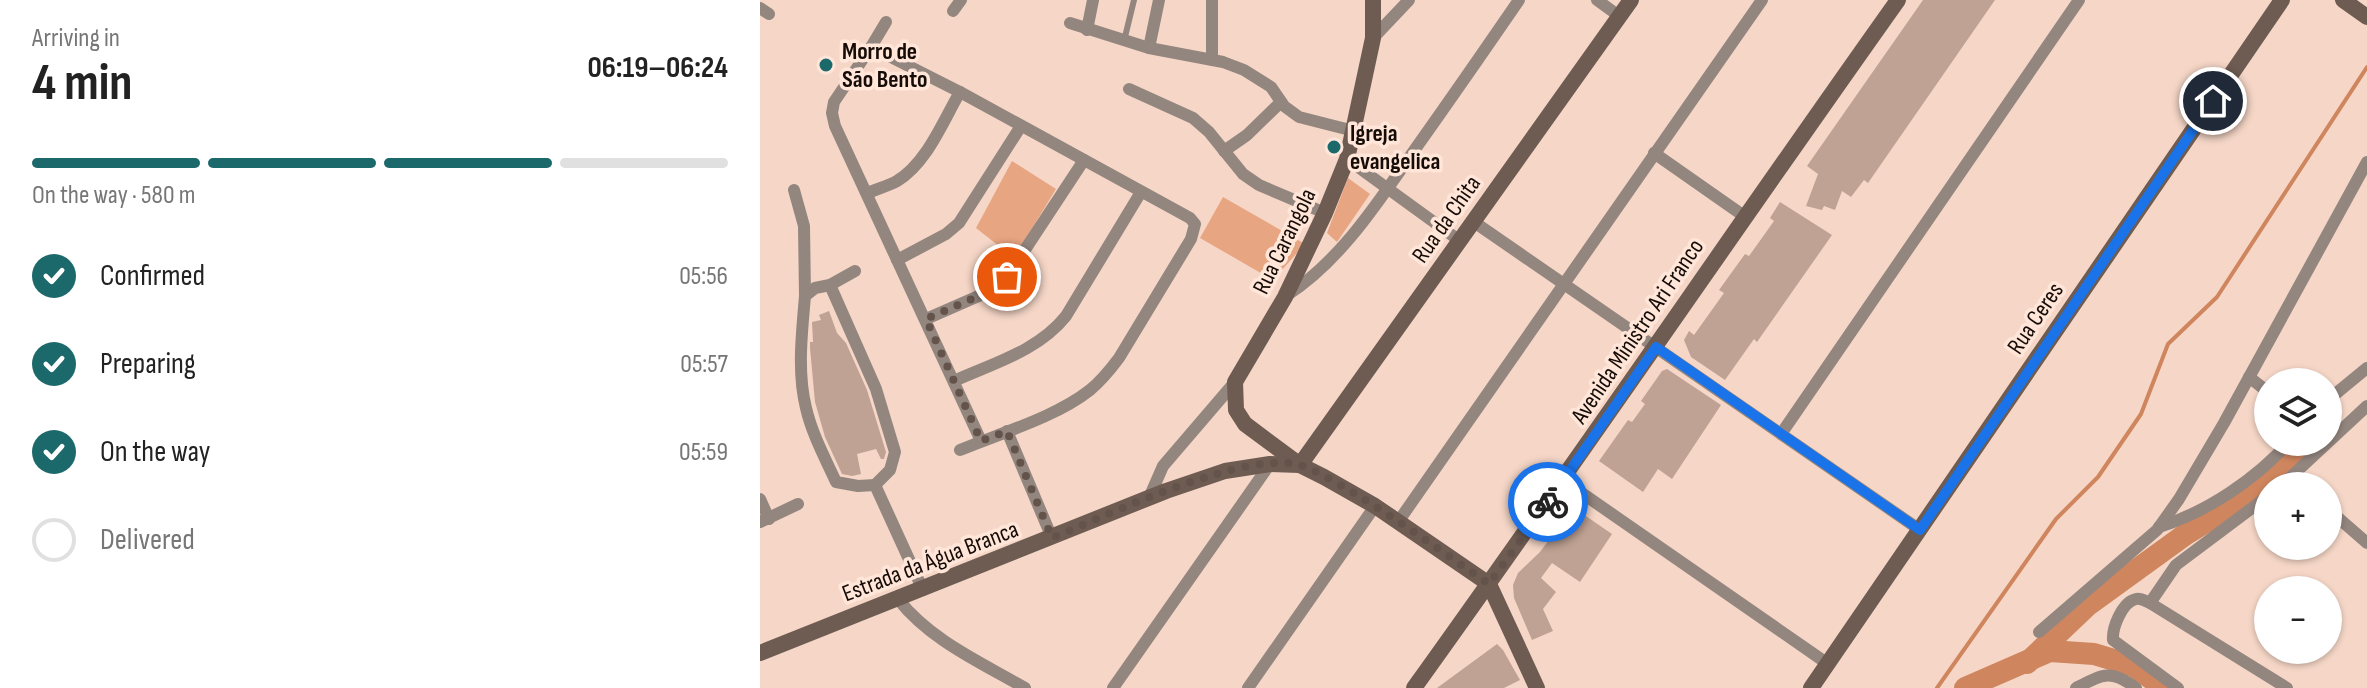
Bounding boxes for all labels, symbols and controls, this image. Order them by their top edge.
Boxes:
text: Arriving in [32,23,120,54]
place label: Morro de São Bento [842,37,928,94]
text: 06:19–06:24 [587,50,728,86]
text: 4 min [32,52,132,115]
marker: Morro de São Bento [817,56,835,74]
pin [2179,67,2247,135]
icon: home [2191,79,2235,123]
place label: Igreja evangelica [1350,119,1440,176]
marker: Igreja evangelica [1325,138,1343,156]
street label: Rua da Chita [1406,170,1487,269]
text: On the way · 580 m [32,180,195,211]
street label: Rua Carangola [1246,184,1322,299]
street label: Avenida Ministro Ari Franco [1564,233,1710,430]
pin [973,243,1041,311]
icon: check [32,254,76,298]
icon: bag [985,255,1029,299]
text: Confirmed [100,258,205,294]
text: 05:56 [679,261,728,292]
street label: Rua Ceres [2001,277,2070,360]
icon: check [32,342,76,386]
text: Preparing [100,346,196,382]
text: 05:57 [680,349,728,380]
map controls [2254,368,2342,664]
button: layers [2254,368,2342,456]
icon: check [32,430,76,474]
text: On the way [100,434,210,470]
text: 05:59 [679,437,728,468]
courier [1508,462,1588,542]
button: + [2254,472,2342,560]
icon: bike [1526,480,1570,524]
street label: Estrada da Água Branca [838,515,1022,608]
text: Delivered [100,522,195,558]
button: − [2254,576,2342,664]

